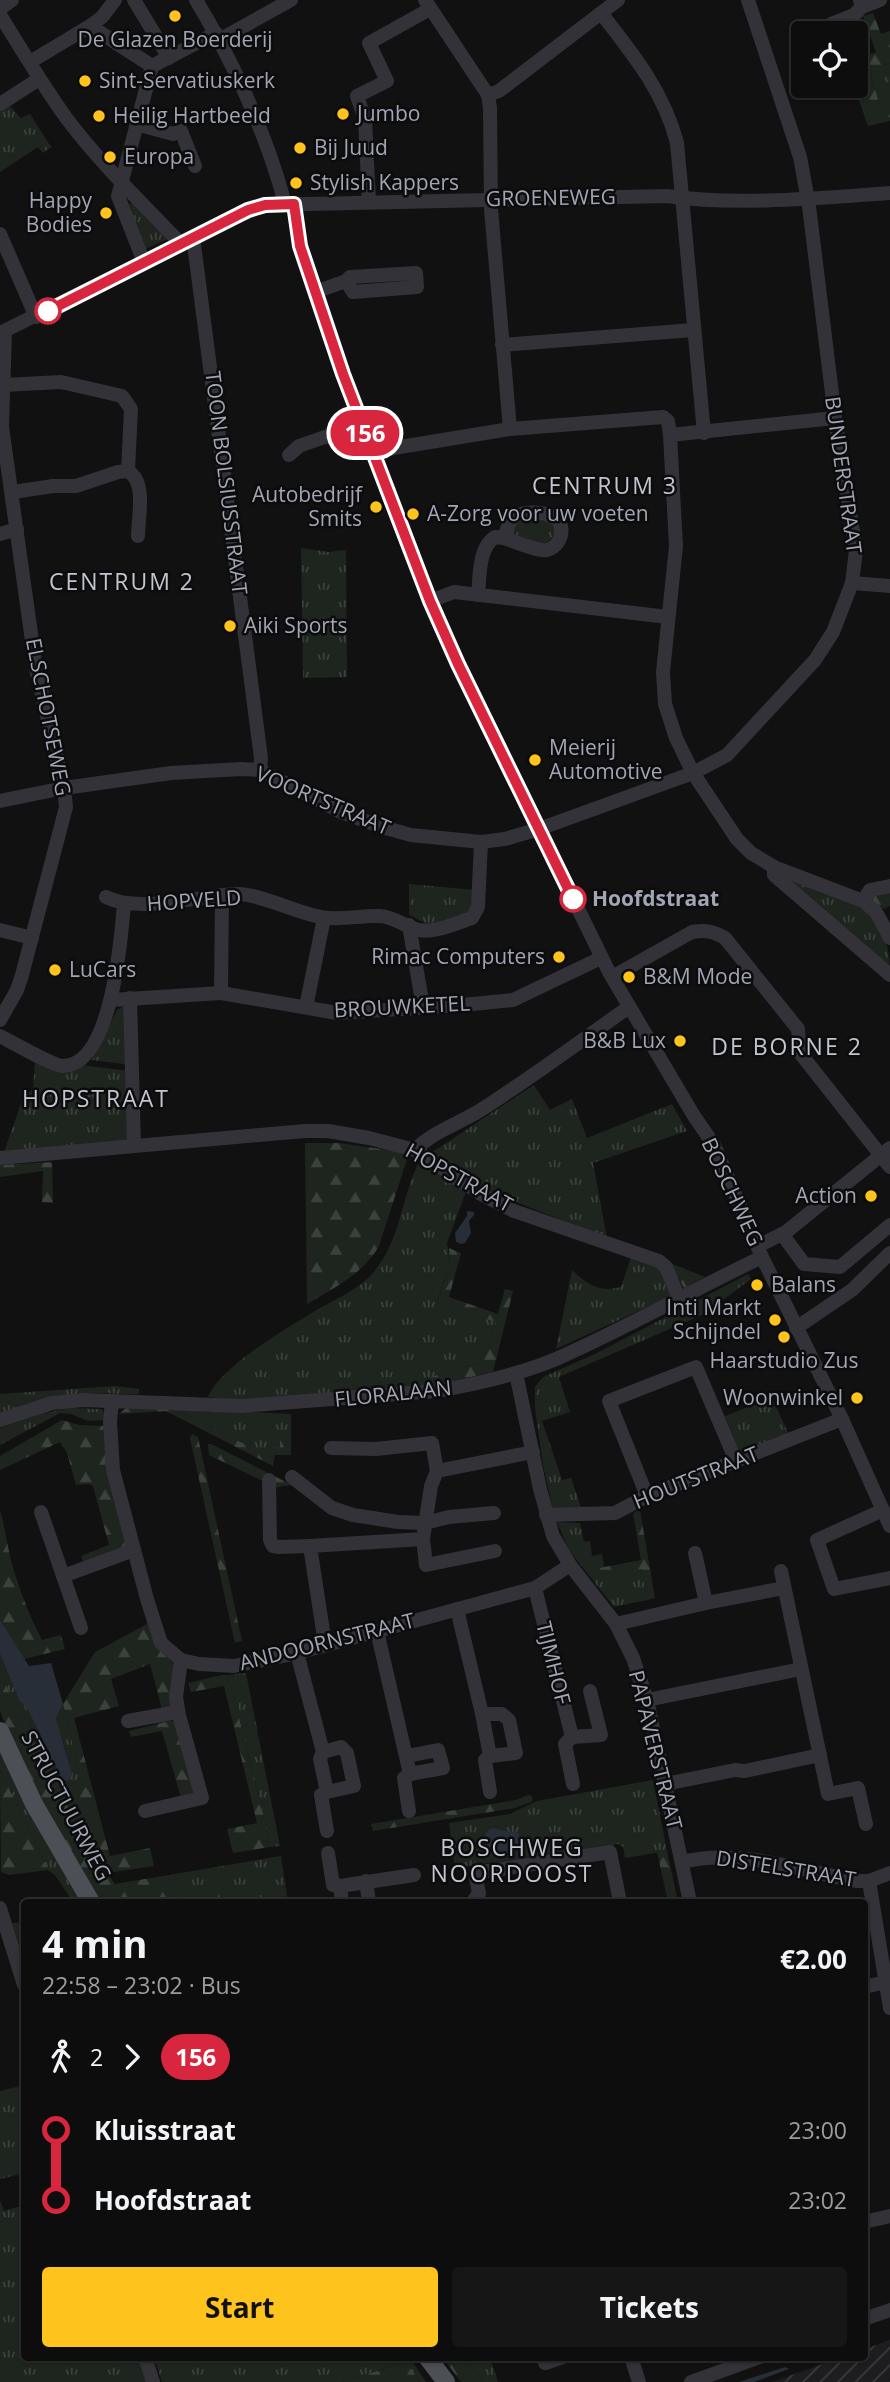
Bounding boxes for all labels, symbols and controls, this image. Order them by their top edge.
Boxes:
marker: De Glazen Boerderij [167,8,183,24]
map controls [791,21,868,98]
button: locate [791,21,868,98]
place label: De Glazen Boerderij [77,25,273,53]
place label: Sint-Servatiuskerk [99,66,275,94]
marker: Sint-Servatiuskerk [77,73,93,89]
place label: Jumbo [355,99,420,127]
place label: Heilig Hartbeeld [113,101,271,129]
marker: Jumbo [335,106,351,122]
marker: Heilig Hartbeeld [91,108,107,124]
place label: Bij Juud [314,133,388,161]
marker: Bij Juud [292,140,308,156]
place label: Europa [124,142,194,170]
marker: Europa [102,149,118,165]
place label: Stylish Kappers [310,168,459,196]
marker: Stylish Kappers [288,175,304,191]
street label: GROENEWEG [486,182,616,212]
place label: Happy Bodies [26,186,92,238]
marker: Happy Bodies [98,205,114,221]
unlabelled marker [35,298,61,324]
street label: TOON BOLSIUSSTRAAT [199,370,255,597]
street label: BUNDERSTRAAT [819,394,869,556]
line badge: 156 [325,410,405,456]
text: 156 [344,416,386,449]
district label: CENTRUM 3 [532,469,678,501]
place label: Autobedrijf Smits [252,480,364,532]
marker: Autobedrijf Smits [368,499,384,515]
place label: A-Zorg voor uw voeten [427,499,649,527]
marker: A-Zorg voor uw voeten [405,506,421,522]
district label: CENTRUM 2 [49,565,195,597]
place label: Aiki Sports [244,611,347,639]
marker: Aiki Sports [222,618,238,634]
street label: ELSCHOTSEWEG [20,635,78,798]
place label: Meierij Automotive [549,733,662,785]
marker: Meierij Automotive [527,752,543,768]
street label: VOORTSTRAAT [252,759,395,841]
street label: HOPVELD [146,883,242,917]
place label: Hoofdstraat [592,884,719,912]
marker: Hoofdstraat [560,886,586,912]
place label: Rimac Computers [371,942,545,970]
marker: Rimac Computers [551,949,567,965]
place label: LuCars [69,955,136,983]
marker: LuCars [47,962,63,978]
place label: B&M Mode [643,962,752,990]
marker: B&M Mode [621,969,637,985]
street label: BROUWKETEL [333,988,471,1024]
place label: B&B Lux [583,1026,666,1054]
district label: DE BORNE 2 [711,1030,863,1062]
marker: B&B Lux [672,1033,688,1049]
district label: HOPSTRAAT [22,1082,170,1114]
street label: BOSCHWEG [696,1133,770,1250]
street label: HOPSTRAAT [401,1136,519,1218]
place label: Action [795,1181,857,1209]
marker: Action [863,1188,879,1204]
place label: Balans [771,1270,836,1298]
marker: Balans [749,1277,765,1293]
place label: Inti Markt Schijndel [666,1293,761,1345]
marker: Inti Markt Schijndel [767,1312,783,1328]
marker: Haarstudio Zus [776,1329,792,1345]
place label: Haarstudio Zus [710,1346,858,1374]
street label: FLORALAAN [333,1373,453,1413]
place label: Woonwinkel [723,1383,843,1411]
marker: Woonwinkel [849,1390,865,1406]
street label: HOUTSTRAAT [629,1439,763,1515]
street label: ANDOORNSTRAAT [236,1606,418,1676]
street label: TIJMHOF [530,1618,578,1707]
street label: PAPAVERSTRAAT [623,1667,689,1833]
street label: STRUCTUURWEG [16,1726,118,1885]
district label: BOSCHWEG NOORDOOST [430,1831,594,1889]
street label: DISTELSTRAAT [714,1843,858,1893]
text: 4 min [42,1917,147,1969]
text: €2.00 [780,1941,847,1977]
text: 22:58 – 23:02 · Bus [42,1969,241,2001]
icon: walk [42,2038,80,2076]
icon: forward [113,2038,151,2076]
text: 156 [175,2040,216,2073]
text: 2 [90,2041,103,2073]
text: Kluisstraat [94,2112,236,2148]
text: 23:00 [788,2114,847,2146]
text: Hoofdstraat [94,2182,251,2218]
text: 23:02 [788,2184,847,2216]
button: Start [42,2267,438,2347]
button: Tickets [452,2267,847,2347]

